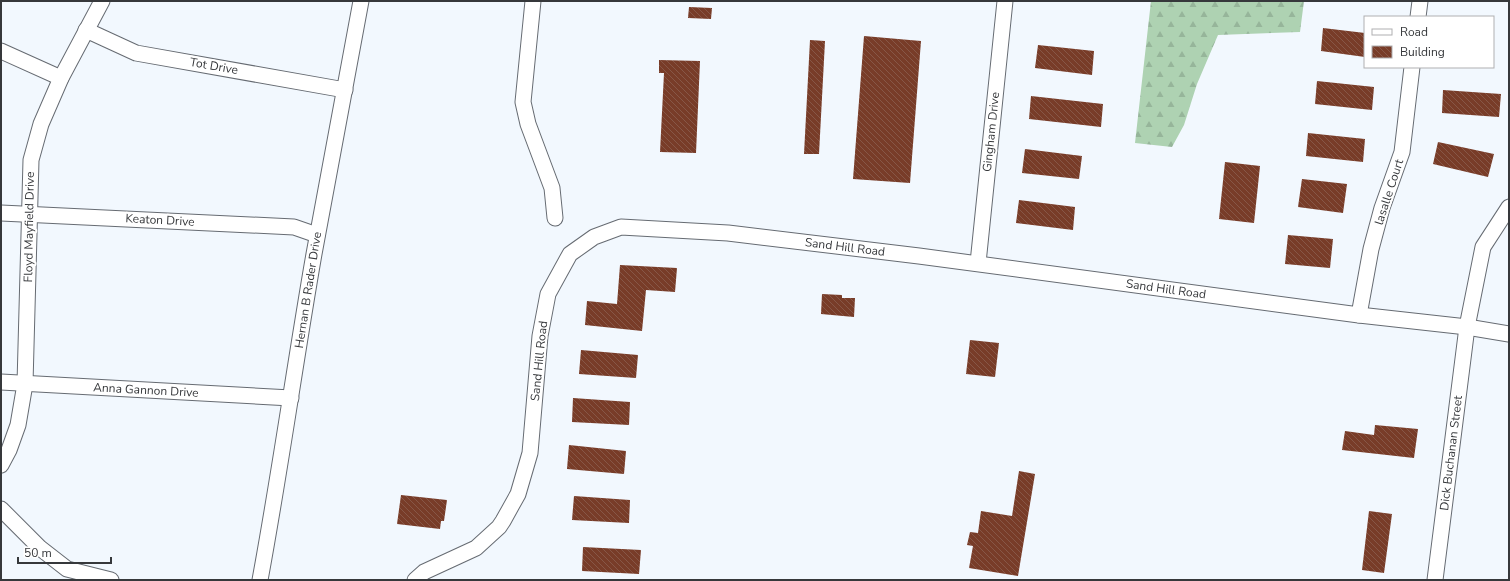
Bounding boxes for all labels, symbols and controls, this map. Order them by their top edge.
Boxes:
legend [1364,16,1494,68]
text: Road [1400,24,1428,40]
text: Building [1400,44,1445,60]
street label: Tot Drive [189,54,239,78]
street label: Gingham Drive [979,91,1003,173]
street label: lasalle Court [1371,156,1407,227]
street label: Floyd Mayfield Drive [20,171,38,283]
street label: Keaton Drive [125,210,195,230]
street label: Hernan B Rader Drive [291,231,325,349]
street label: Sand Hill Road [804,234,886,260]
street label: Sand Hill Road [1125,275,1207,303]
street label: Sand Hill Road [527,320,551,402]
street label: Anna Gannon Drive [93,379,199,401]
street label: Dick Buchanan Street [1436,394,1466,511]
scale bar [18,539,111,565]
text: 50 m [24,545,52,561]

